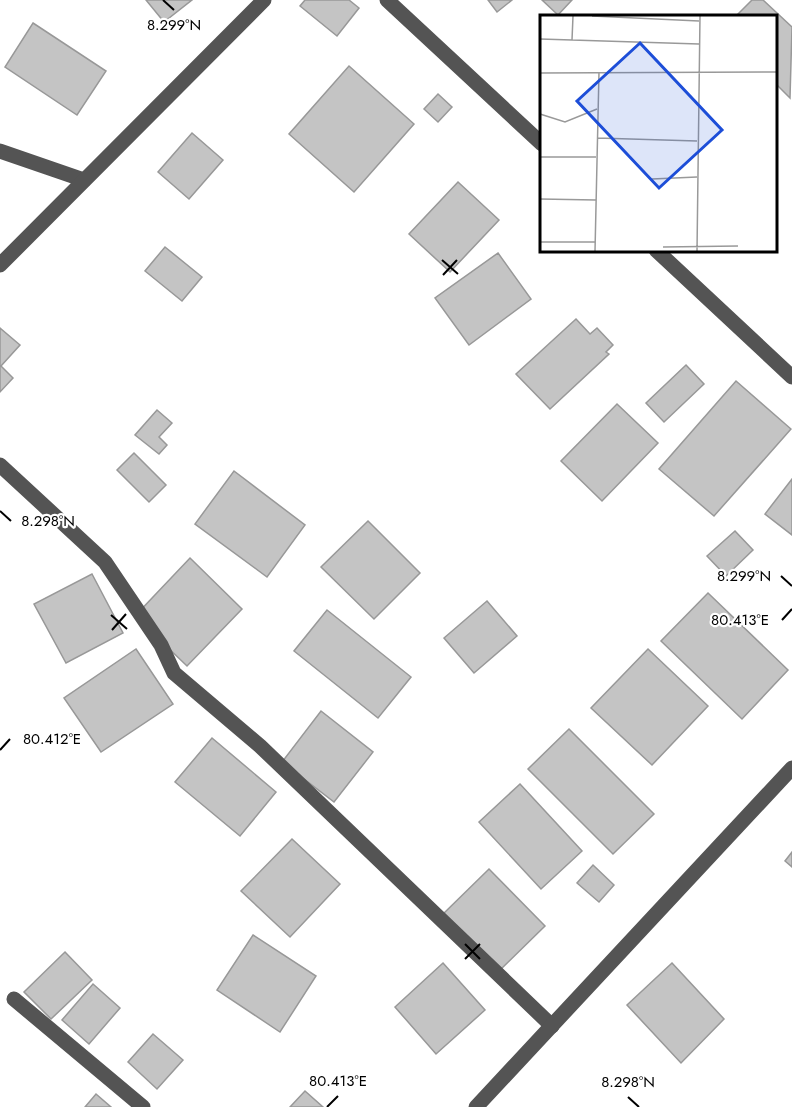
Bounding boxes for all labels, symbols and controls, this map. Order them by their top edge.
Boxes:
text: 8.299°N [147,14,201,36]
inset map [540,15,777,252]
text: 8.298°N [21,510,75,532]
text: 8.299°N [717,565,771,587]
text: 80.413°E [711,609,769,631]
text: 80.412°E [23,728,81,750]
text: 80.413°E [309,1070,367,1092]
text: 8.298°N [601,1071,655,1093]

